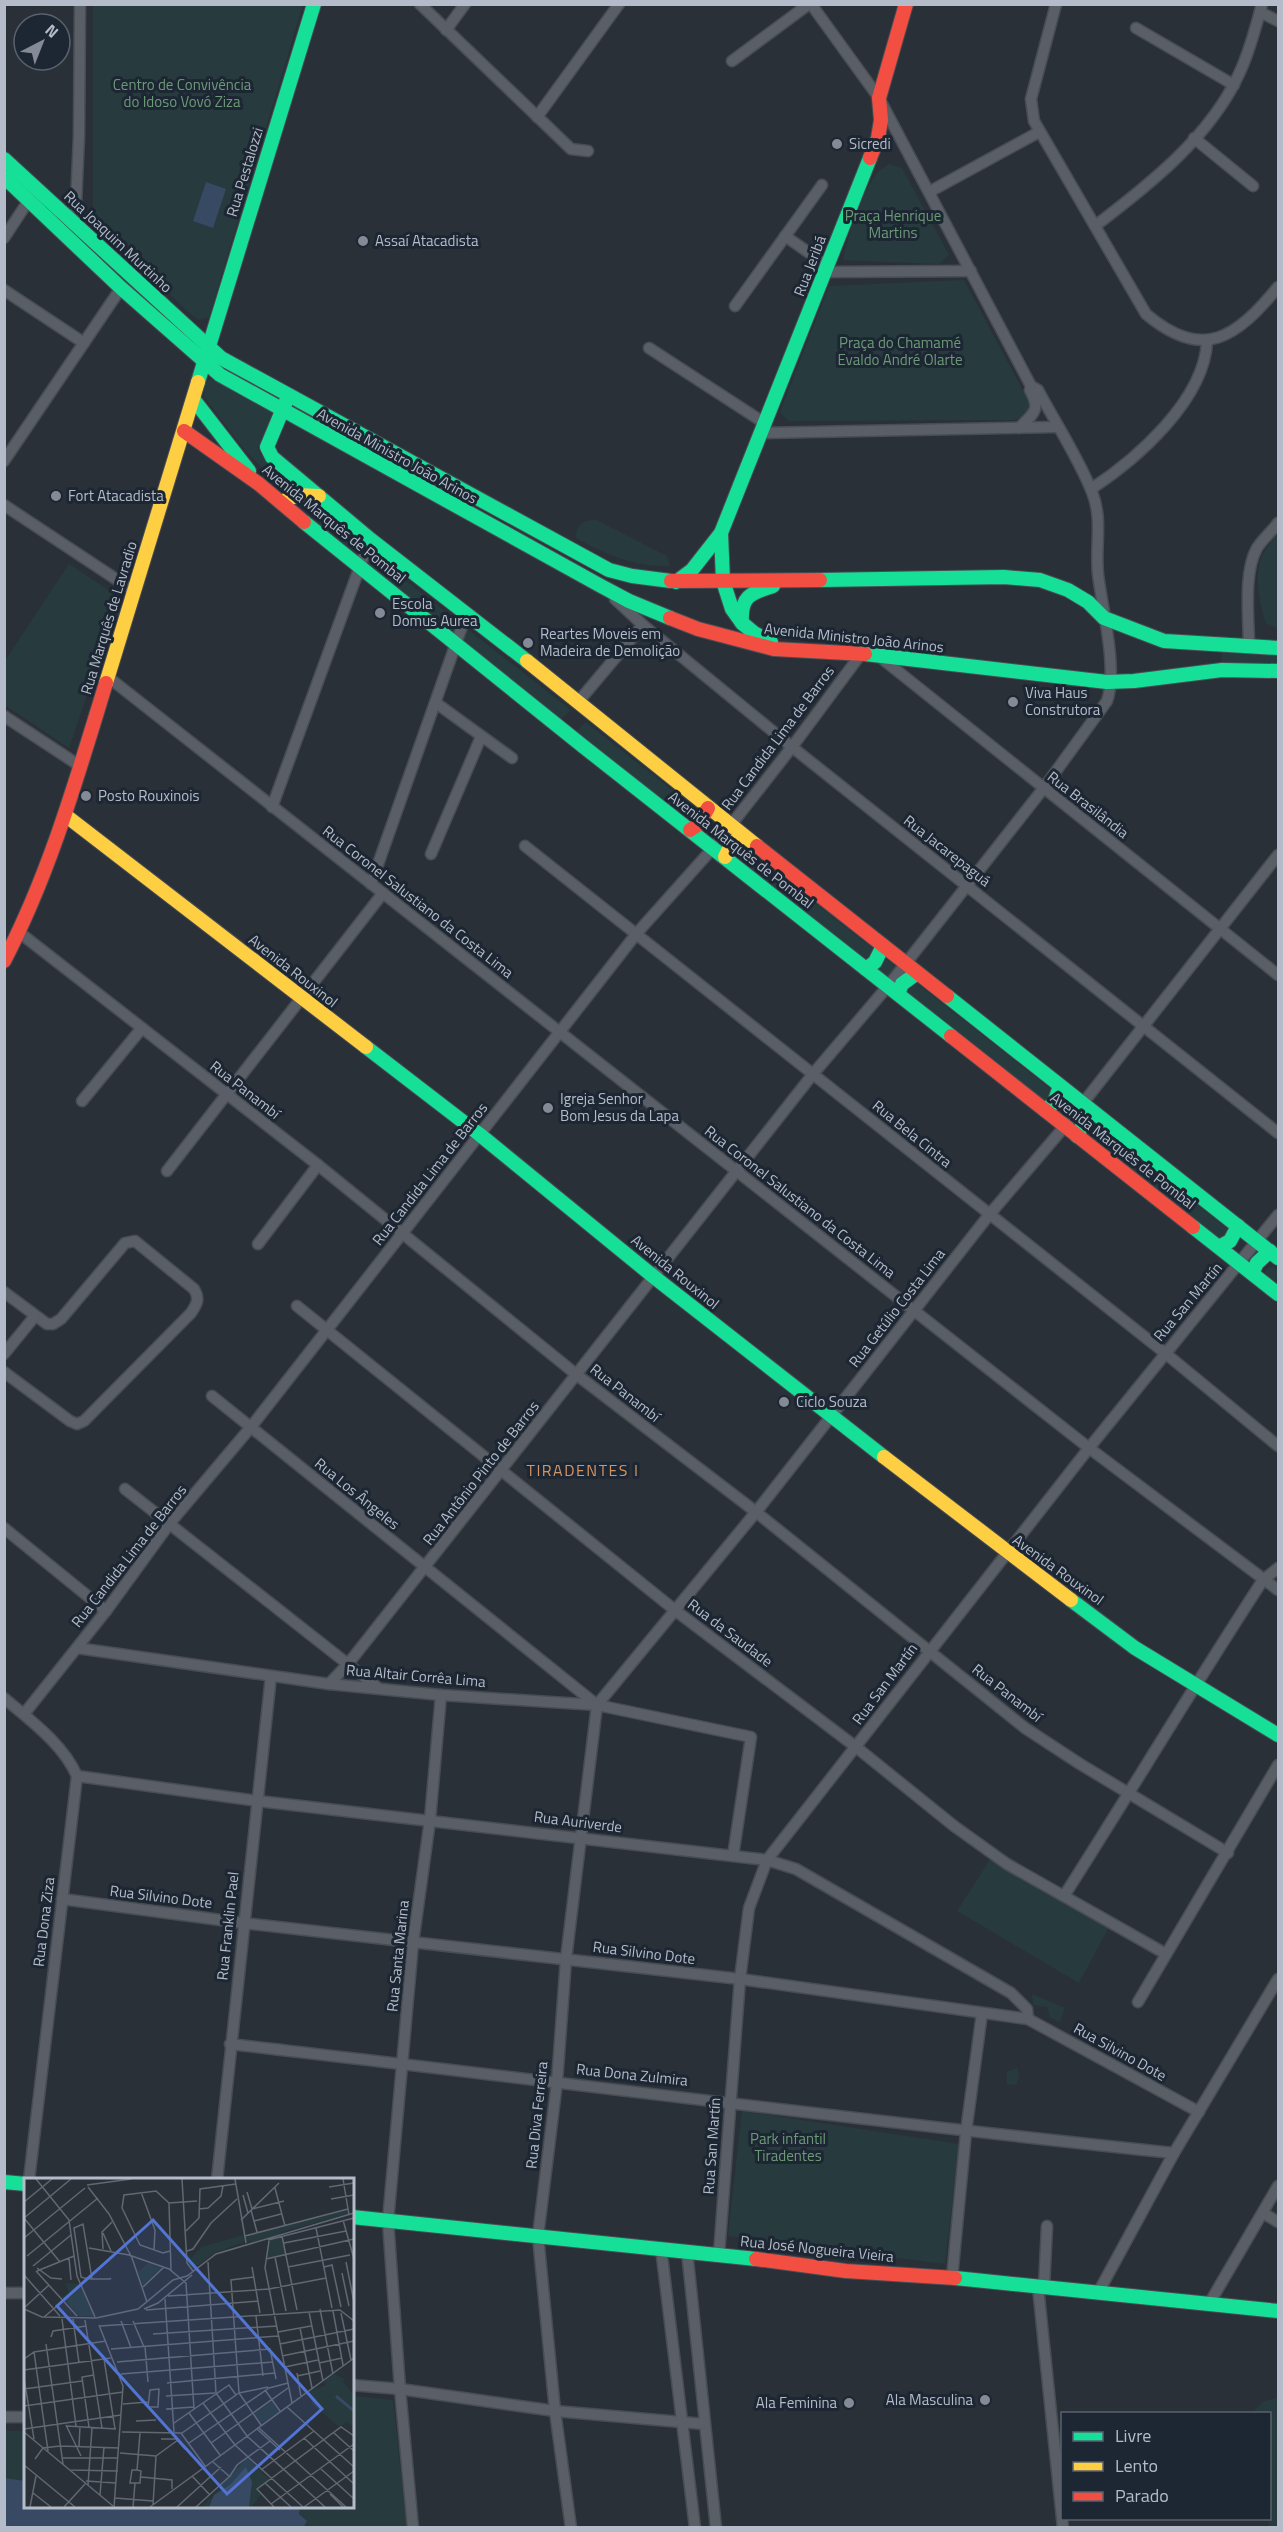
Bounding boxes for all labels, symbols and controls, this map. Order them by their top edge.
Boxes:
north arrow [12,12,72,72]
text: N [40,18,64,43]
park label: Centro de Convivência do Idoso Vovó Ziza [113,73,252,113]
street label: Rua Pestalozzi [220,124,269,219]
place label: Sicredi [849,132,891,155]
marker: Sicredi [830,137,844,151]
street label: Rua Joaquim Murtinho [59,185,178,298]
park label: Praça Henrique Martins [845,204,941,244]
place label: Assaí Atacadista [375,229,479,252]
street label: Rua Jeribá [787,232,832,300]
marker: Assaí Atacadista [356,234,370,248]
park label: Praça do Chamamé Evaldo André Olarte [837,331,963,371]
street label: Avenida Ministro João Arinos [313,402,482,509]
street label: Avenida Marquês de Pombal [257,458,411,589]
place label: Fort Atacadista [68,484,164,507]
marker: Fort Atacadista [49,489,63,503]
street label: Rua Marquês de Lavradio [74,538,143,697]
place label: Escola Domus Aurea [392,592,478,632]
marker: Escola Domus Aurea [373,606,387,620]
street label: Avenida Ministro João Arinos [763,617,945,658]
place label: Reartes Moveis em Madeira de Demolição [540,622,680,662]
marker: Reartes Moveis em Madeira de Demolição [521,636,535,650]
street label: Rua Candida Lima de Barros [715,660,840,815]
place label: Viva Haus Construtora [1025,681,1101,721]
marker: Viva Haus Construtora [1006,695,1020,709]
street label: Rua Brasilândia [1043,765,1134,844]
place label: Posto Rouxinois [98,784,200,807]
street label: Avenida Marquês de Pombal [664,785,819,914]
marker: Posto Rouxinois [79,789,93,803]
street label: Rua Jacarepaguá [899,809,996,892]
street label: Rua Coronel Salustiano da Costa Lima [318,820,519,984]
street label: Avenida Rouxinol [244,928,343,1013]
street label: Rua Panambí [205,1055,287,1125]
street label: Avenida Marquês de Pombal [1046,1086,1201,1215]
place label: Igreja Senhor Bom Jesus da Lapa [560,1087,679,1127]
street label: Rua Bela Cintra [868,1094,957,1173]
street label: Rua Candida Lima de Barros [366,1097,493,1250]
marker: Igreja Senhor Bom Jesus da Lapa [541,1101,555,1115]
street label: Rua Coronel Salustiano da Costa Lima [700,1120,901,1284]
street label: Avenida Rouxinol [626,1229,724,1315]
street label: Rua Getúlio Costa Lima [843,1243,951,1372]
street label: Rua San Martín [1148,1257,1228,1346]
street label: Rua Panambí [585,1358,667,1428]
place label: Ciclo Souza [796,1390,868,1413]
street label: Rua Antônio Pinto de Barros [417,1395,544,1550]
marker: Ciclo Souza [777,1395,791,1409]
street label: Rua Los Ângeles [310,1452,405,1535]
district label: TIRADENTES I [527,1458,639,1482]
street label: Rua Candida Lima de Barros [65,1479,192,1632]
street label: Avenida Rouxinol [1008,1529,1109,1611]
street label: Rua da Saudade [683,1593,778,1672]
street label: Rua San Martín [846,1638,923,1729]
street label: Rua Altair Corrêa Lima [345,1658,487,1693]
street label: Rua Panambí [967,1658,1049,1728]
street label: Rua Auriverde [533,1805,623,1838]
street label: Rua Franklin Pael [210,1871,245,1981]
street label: Rua Dona Ziza [27,1875,60,1968]
street label: Rua Silvino Dote [109,1879,214,1914]
street label: Rua Santa Marina [380,1899,415,2013]
street label: Rua Silvino Dote [592,1935,697,1970]
street label: Rua Silvino Dote [1070,2017,1171,2087]
street label: Rua Dona Zulmira [575,2057,690,2092]
street label: Rua Diva Ferreira [519,2060,554,2170]
street label: Rua San Martín [697,2097,726,2195]
park label: Park infantil Tiradentes [750,2127,826,2167]
inset map [24,2178,354,2508]
street label: Rua José Nogueira Vieira [739,2229,895,2268]
place label: Ala Masculina [886,2388,973,2411]
place label: Ala Feminina [756,2391,837,2414]
marker: Ala Masculina [978,2393,992,2407]
marker: Ala Feminina [842,2396,856,2410]
legend [1061,2412,1271,2520]
text: Livre [1115,2422,1151,2449]
text: Lento [1115,2452,1158,2479]
text: Parado [1115,2482,1169,2509]

